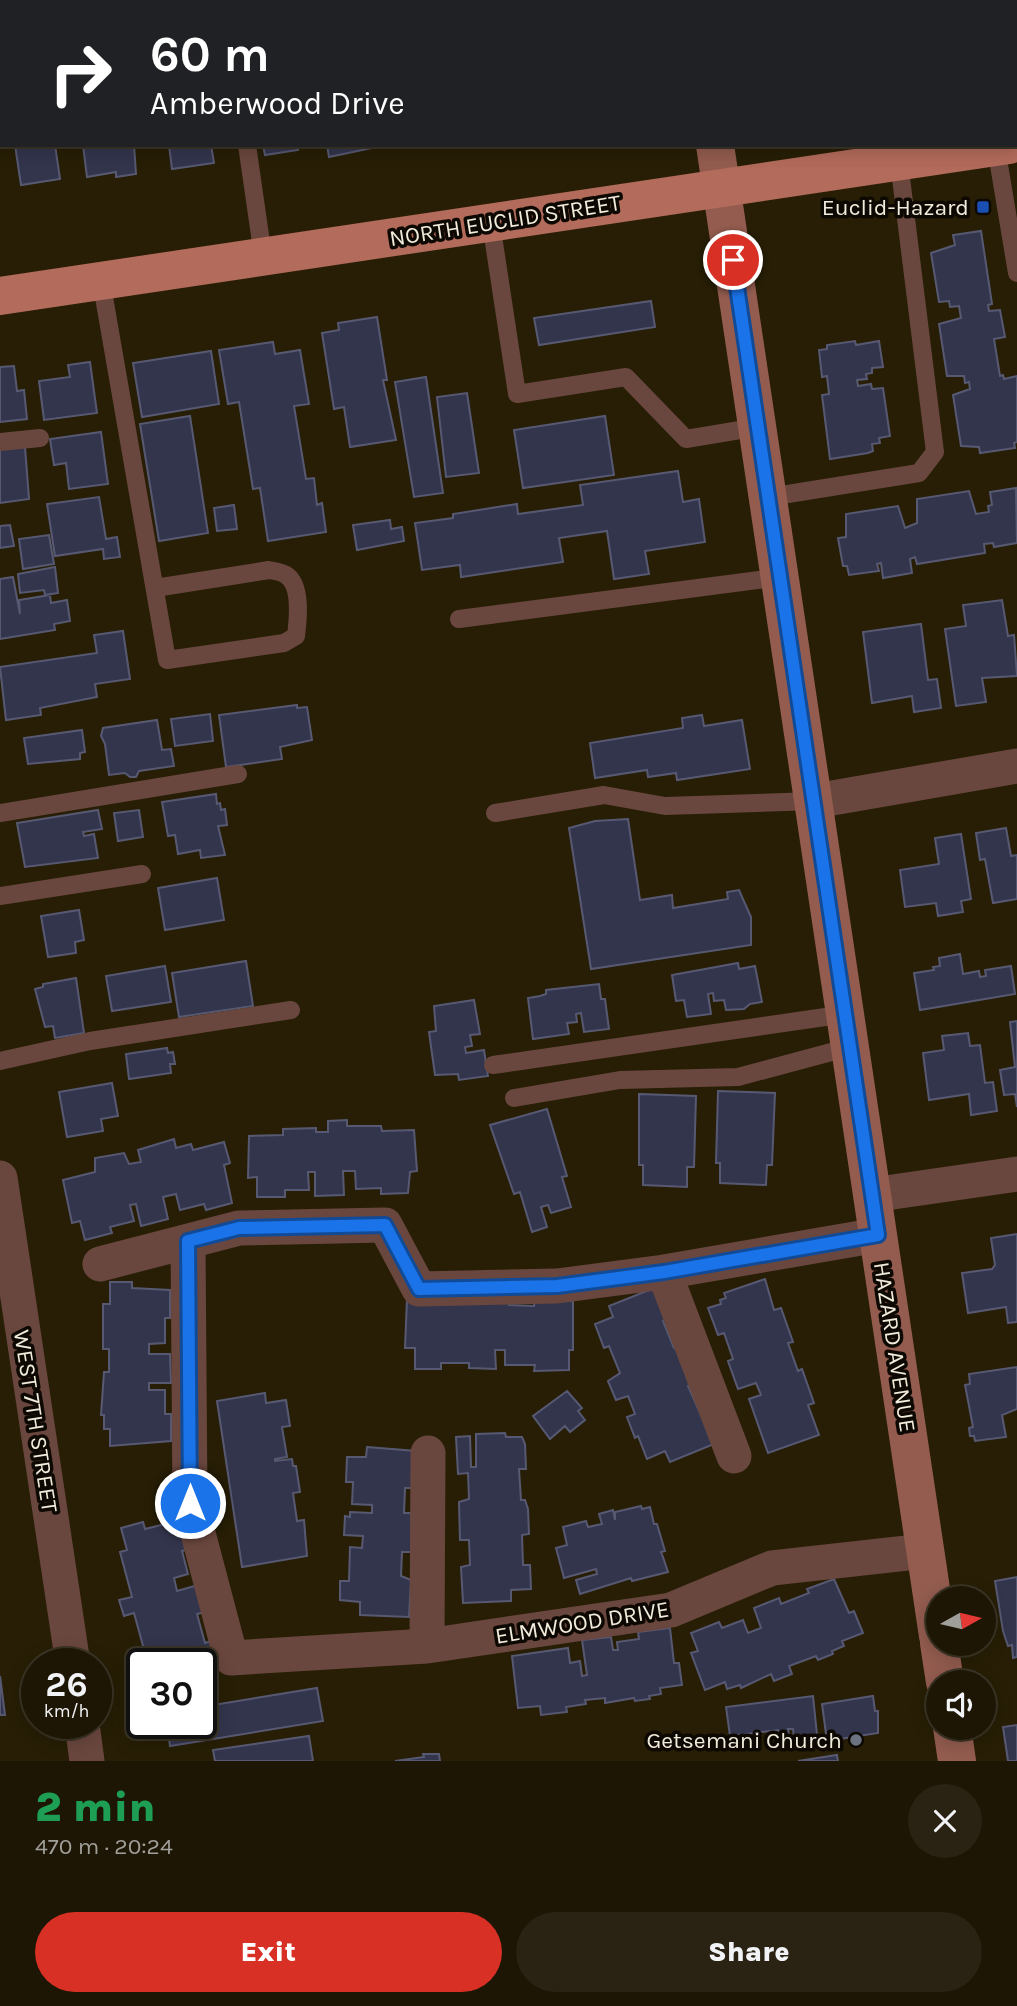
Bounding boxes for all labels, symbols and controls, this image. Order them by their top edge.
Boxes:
text: 60 m [150,26,270,83]
icon: right [35,28,126,119]
text: Amberwood Drive [150,85,405,122]
street label: NORTH EUCLID STREET [388,189,623,252]
place label: Euclid-Hazard [822,194,969,221]
marker: Euclid-Hazard [975,199,991,215]
pin [703,230,763,290]
icon: arrive [714,241,752,279]
street label: HAZARD AVENUE [868,1260,921,1434]
street label: WEST 7TH STREET [8,1328,63,1515]
position arrow [153,1466,227,1540]
north arrow [926,1586,996,1656]
map controls [926,1586,996,1740]
street label: ELMWOOD DRIVE [493,1595,671,1650]
speed limit sign: 30 [126,1648,217,1739]
text: 26 [45,1664,88,1705]
button: sound [926,1670,996,1740]
text: km/h [44,1700,89,1722]
place label: Getsemani Church [646,1727,842,1754]
marker: Getsemani Church [848,1732,864,1748]
text: 2 min [35,1782,155,1832]
button: close [908,1784,982,1858]
text: 470 m · 20:24 [35,1833,173,1860]
button: Exit [35,1912,502,1992]
button: Share [516,1912,982,1992]

